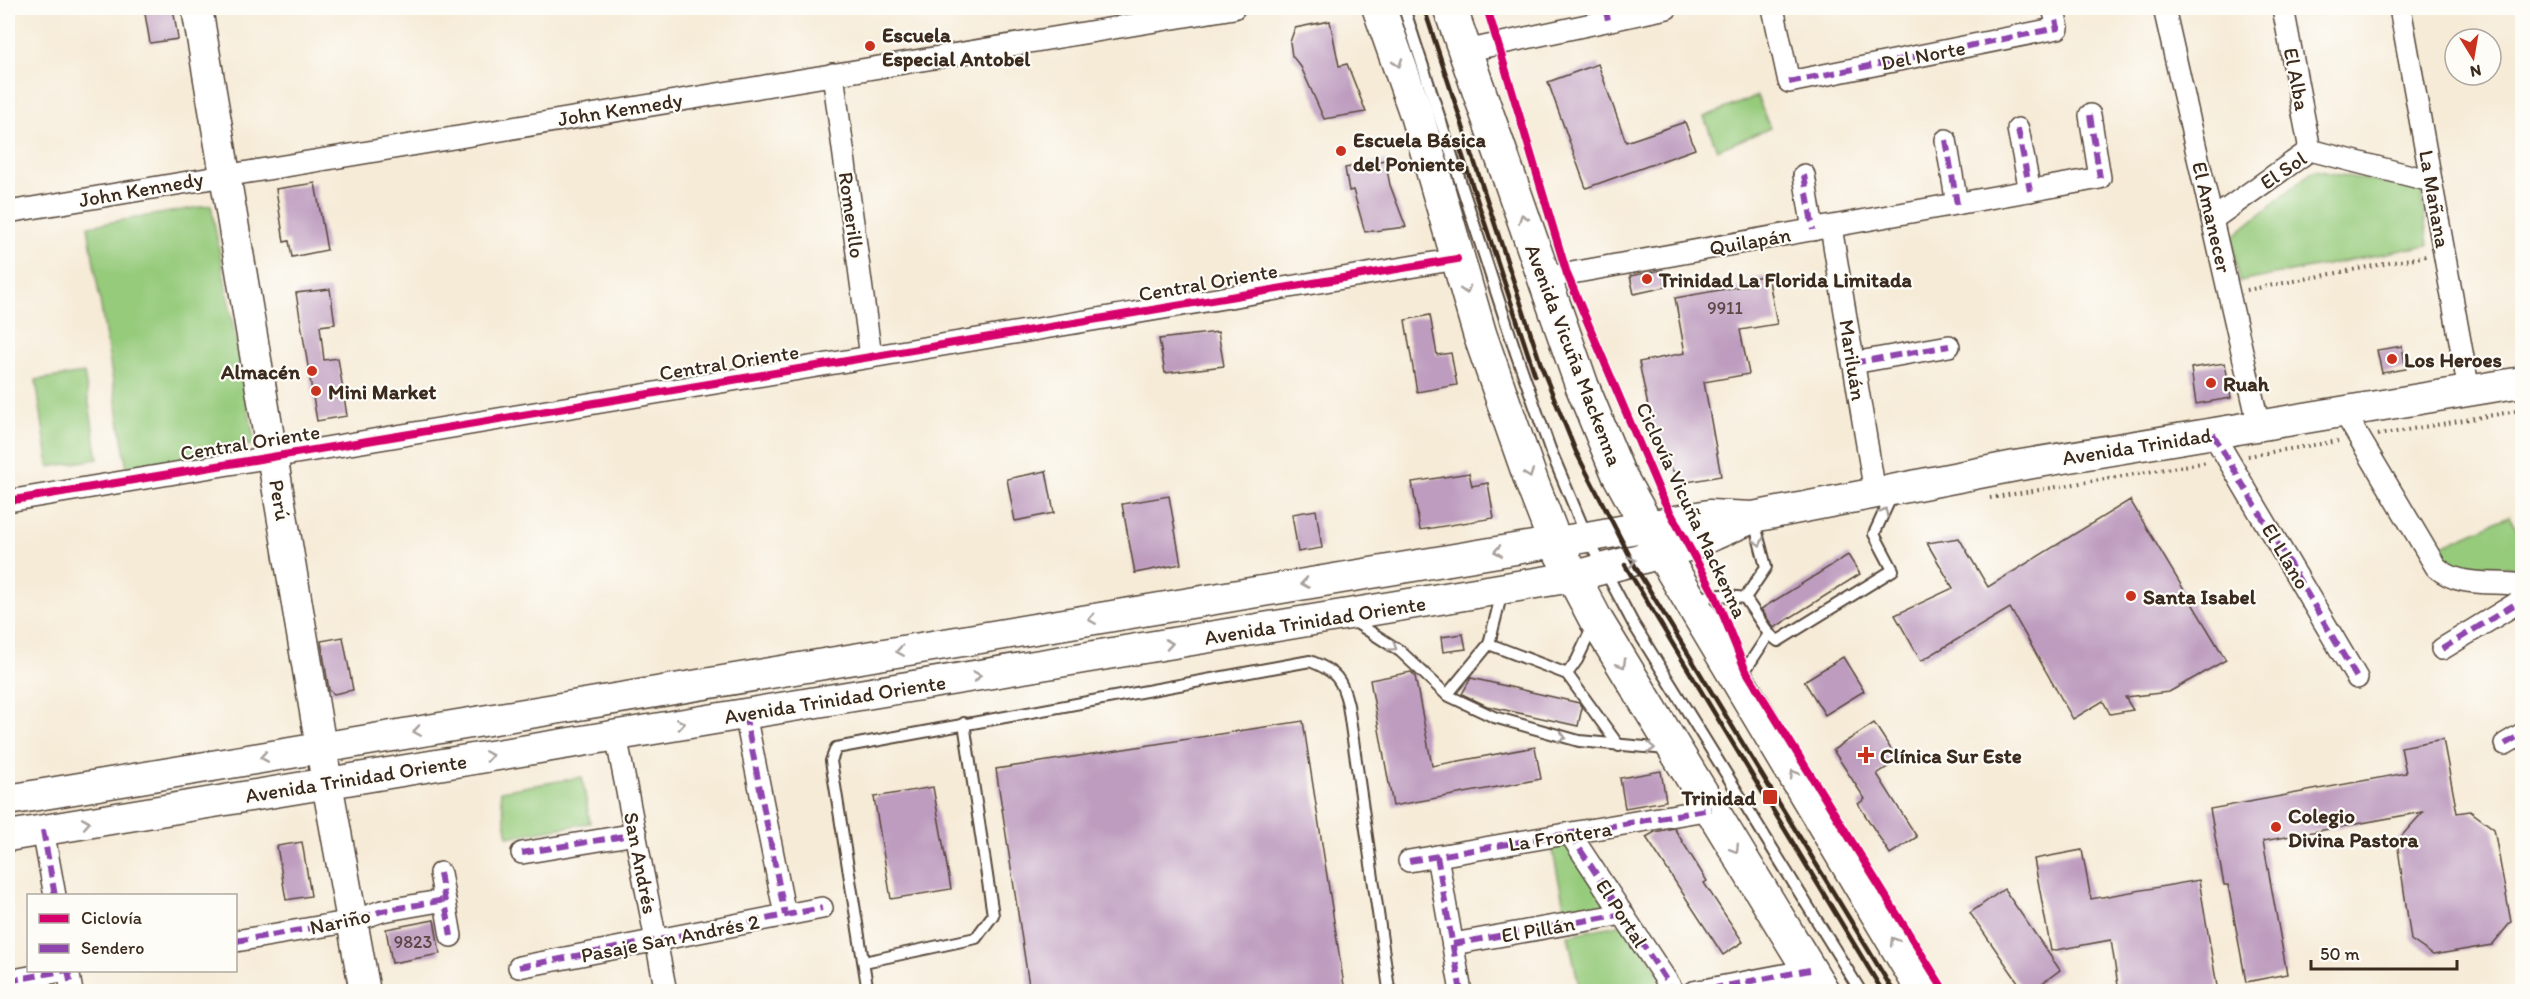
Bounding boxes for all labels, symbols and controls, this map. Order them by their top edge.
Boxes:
place label: Escuela Especial Antobel [882,22,1031,72]
north arrow [2443,27,2503,87]
street label: Del Norte [1879,35,1967,75]
marker: Escuela Especial Antobel [863,39,877,53]
street label: El Alba [2279,45,2315,113]
one-way arrow [1391,57,1404,68]
text: N [2469,61,2483,82]
street label: John Kennedy [556,87,684,131]
place label: Escuela Básica del Poniente [1353,127,1486,176]
marker: Escuela Básica del Poniente [1334,144,1348,158]
street label: El Sol [2255,145,2311,195]
street label: La Mañana [2414,148,2456,250]
street label: El Amanecer [2187,159,2237,275]
street label: John Kennedy [77,166,205,212]
street label: Romerillo [834,170,870,260]
one-way arrow [1518,213,1531,224]
street label: Quilapán [1707,222,1793,260]
street label: Avenida Vicuña Mackenna [1520,240,1628,470]
street label: Central Oriente [1136,257,1280,307]
place label: Trinidad La Florida Limitada [1658,267,1913,292]
marker: Trinidad La Florida Limitada [1640,272,1654,286]
one-way arrow [1459,284,1471,295]
house number: 9911 [1707,297,1743,319]
street label: Mariluán [1834,318,1872,402]
street label: Central Oriente [657,339,801,385]
place label: Los Heroes [2404,347,2502,372]
marker: Los Heroes [2385,352,2399,366]
place label: Almacén [220,359,300,384]
marker: Almacén [305,364,319,378]
place label: Ruah [2223,371,2270,396]
marker: Ruah [2204,376,2218,390]
place label: Mini Market [328,379,436,404]
marker: Mini Market [309,384,323,398]
street label: Ciclovía Vicuña Mackenna [1631,398,1753,622]
street label: Central Oriente [178,419,322,465]
street label: Avenida Trinidad [2060,422,2214,470]
one-way arrow [1521,468,1534,479]
street label: Perú [264,477,296,523]
one-way arrow [1877,507,1889,518]
street label: El Llano [2257,519,2315,593]
one-way arrow [1752,537,1765,547]
one-way arrow [1493,544,1503,557]
one-way arrow [1627,556,1637,569]
one-way arrow [1301,576,1311,589]
place label: Santa Isabel [2143,584,2257,609]
marker: Santa Isabel [2124,589,2138,603]
street label: Avenida Trinidad Oriente [1202,590,1428,650]
one-way arrow [1088,612,1097,624]
one-way arrow [1164,638,1174,651]
one-way arrow [1387,640,1398,651]
one-way arrow [895,644,905,656]
one-way arrow [1615,658,1627,668]
street label: Avenida Trinidad Oriente [722,669,948,729]
one-way arrow [972,670,982,682]
one-way arrow [676,719,686,731]
one-way arrow [412,724,422,737]
one-way arrow [1556,730,1567,742]
one-way arrow [1646,741,1655,754]
place label: Clínica Sur Este [1880,743,2022,768]
marker: Clínica Sur Este [1857,746,1875,764]
street label: Avenida Trinidad Oriente [243,748,469,808]
one-way arrow [259,750,268,762]
one-way arrow [483,750,493,763]
one-way arrow [1790,770,1802,780]
place label: Trinidad [1681,785,1756,810]
marker: Trinidad [1761,788,1779,806]
place label: Colegio Divina Pastora [2288,803,2419,852]
street label: San Andrés [619,810,663,916]
street label: La Frontera [1506,815,1614,857]
one-way arrow [81,817,91,830]
marker: Colegio Divina Pastora [2269,820,2283,834]
one-way arrow [1728,843,1740,853]
street label: El Portal [1591,874,1653,952]
legend [27,894,237,972]
street label: Nariño [307,902,373,940]
text: Ciclovía [81,907,143,929]
street label: Pasaje San Andrés 2 [579,908,761,968]
street label: El Pillán [1499,910,1577,948]
house number: 9823 [394,931,432,953]
scale bar [2311,933,2456,971]
text: Sendero [81,937,144,959]
one-way arrow [1890,937,1902,947]
text: 50 m [2320,943,2360,965]

